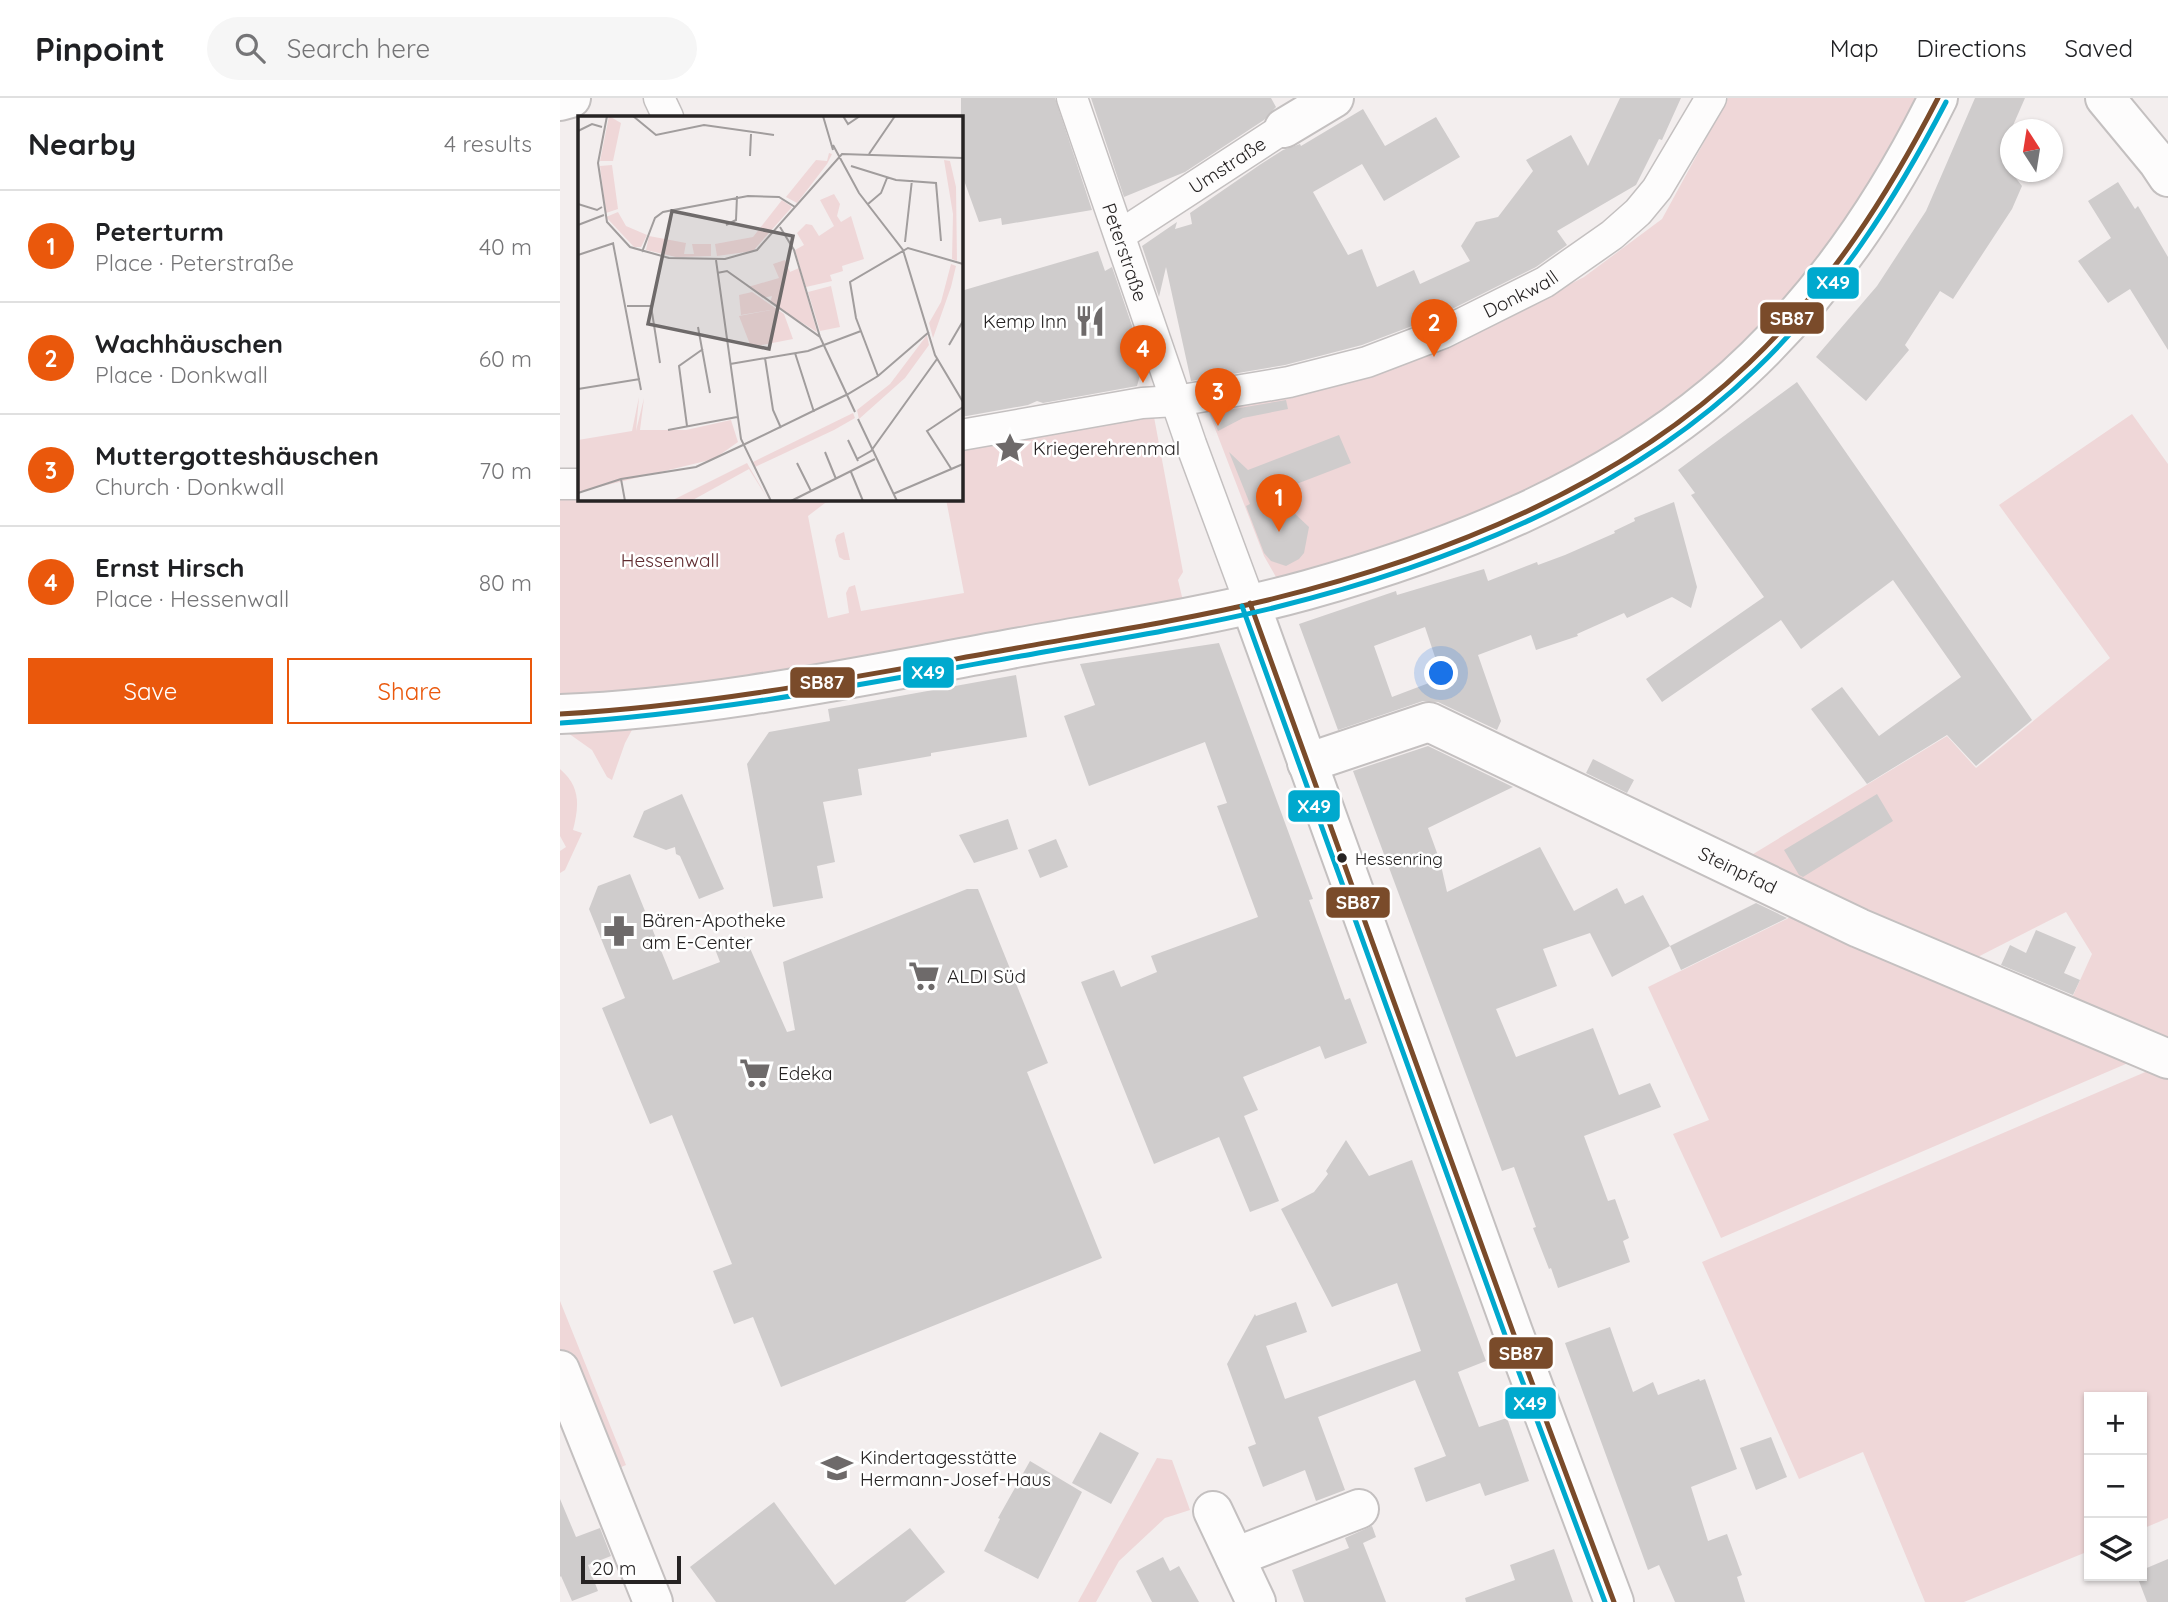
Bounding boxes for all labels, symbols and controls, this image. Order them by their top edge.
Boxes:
search box [207,17,697,80]
text: Pinpoint [35,28,165,69]
icon: search [231,29,269,67]
text: Search here [287,32,430,65]
text: Map [1830,33,1879,63]
text: Directions [1917,33,2027,63]
text: Saved [2065,33,2133,63]
inset map [578,116,962,500]
north arrow [2000,119,2063,182]
text: Nearby [28,125,136,163]
text: 4 results [444,129,532,158]
street label: Umstraße [1184,131,1270,199]
street label: Peterstraße [1097,200,1153,305]
text: Peterturm [95,215,224,248]
text: 1 [47,232,55,261]
text: 40 m [479,232,532,261]
text: Place · Peterstraße [95,248,294,277]
street label: Donkwall [1479,265,1563,323]
line badge: X49 [1806,266,1860,300]
text: X49 [1816,270,1850,294]
pin: 2 [1411,299,1457,357]
line badge: SB87 [1759,301,1825,335]
restaurant icon: Kemp Inn [1073,304,1107,338]
text: SB87 [1770,306,1814,330]
place label: Kemp Inn [983,309,1067,333]
pin: 4 [1120,325,1166,383]
text: Wachhäuschen [95,327,283,360]
text: 2 [44,344,58,373]
text: 60 m [479,344,532,373]
text: Place · Donkwall [95,360,268,389]
pin: 3 [1195,368,1241,426]
place icon: Kriegerehrenmal [993,431,1027,465]
place label: Kriegerehrenmal [1033,436,1180,460]
text: Muttergotteshäuschen [95,439,379,472]
text: 3 [45,456,57,485]
text: 70 m [479,456,532,485]
text: Church · Donkwall [95,472,285,501]
pin: 1 [1256,474,1302,532]
park label: Hessenwall [621,548,719,572]
text: Ernst Hirsch [95,551,245,584]
text: 4 [44,568,58,597]
text: 80 m [479,568,532,597]
text: Place · Hessenwall [95,584,289,613]
line badge: X49 [902,656,955,689]
your location [1424,656,1458,690]
button: Save [28,658,273,724]
button: Share [287,658,532,724]
text: X49 [911,660,945,684]
line badge: SB87 [789,666,856,699]
text: SB87 [800,670,844,694]
line badge: X49 [1287,789,1341,823]
text: X49 [1297,794,1331,818]
street label: Steinpfad [1695,841,1781,899]
place label: Hessenring [1355,848,1443,869]
marker: Hessenring [1335,851,1349,865]
line badge: SB87 [1325,886,1391,919]
text: SB87 [1336,890,1380,914]
place label: Bären-Apotheke am E-Center [642,908,786,954]
pharmacy icon: Bären-Apotheke am E-Center [602,914,636,948]
supermarket icon: ALDI Süd [907,959,941,993]
place label: ALDI Süd [947,964,1026,988]
supermarket icon: Edeka [738,1056,772,1090]
place label: Edeka [778,1061,833,1085]
line badge: SB87 [1488,1336,1554,1370]
text: SB87 [1499,1341,1543,1365]
line badge: X49 [1504,1386,1557,1420]
text: X49 [1513,1391,1547,1415]
map controls [2084,1392,2147,1581]
button: + [2084,1392,2147,1455]
place label: Kindertagesstätte Hermann-Josef-Haus [860,1445,1051,1491]
school or university icon: Kindertagesstätte Hermann-Josef-Haus [820,1451,854,1485]
button: − [2084,1455,2147,1518]
button: layers [2084,1518,2147,1581]
scale bar [581,1553,681,1585]
text: 20 m [592,1556,636,1580]

